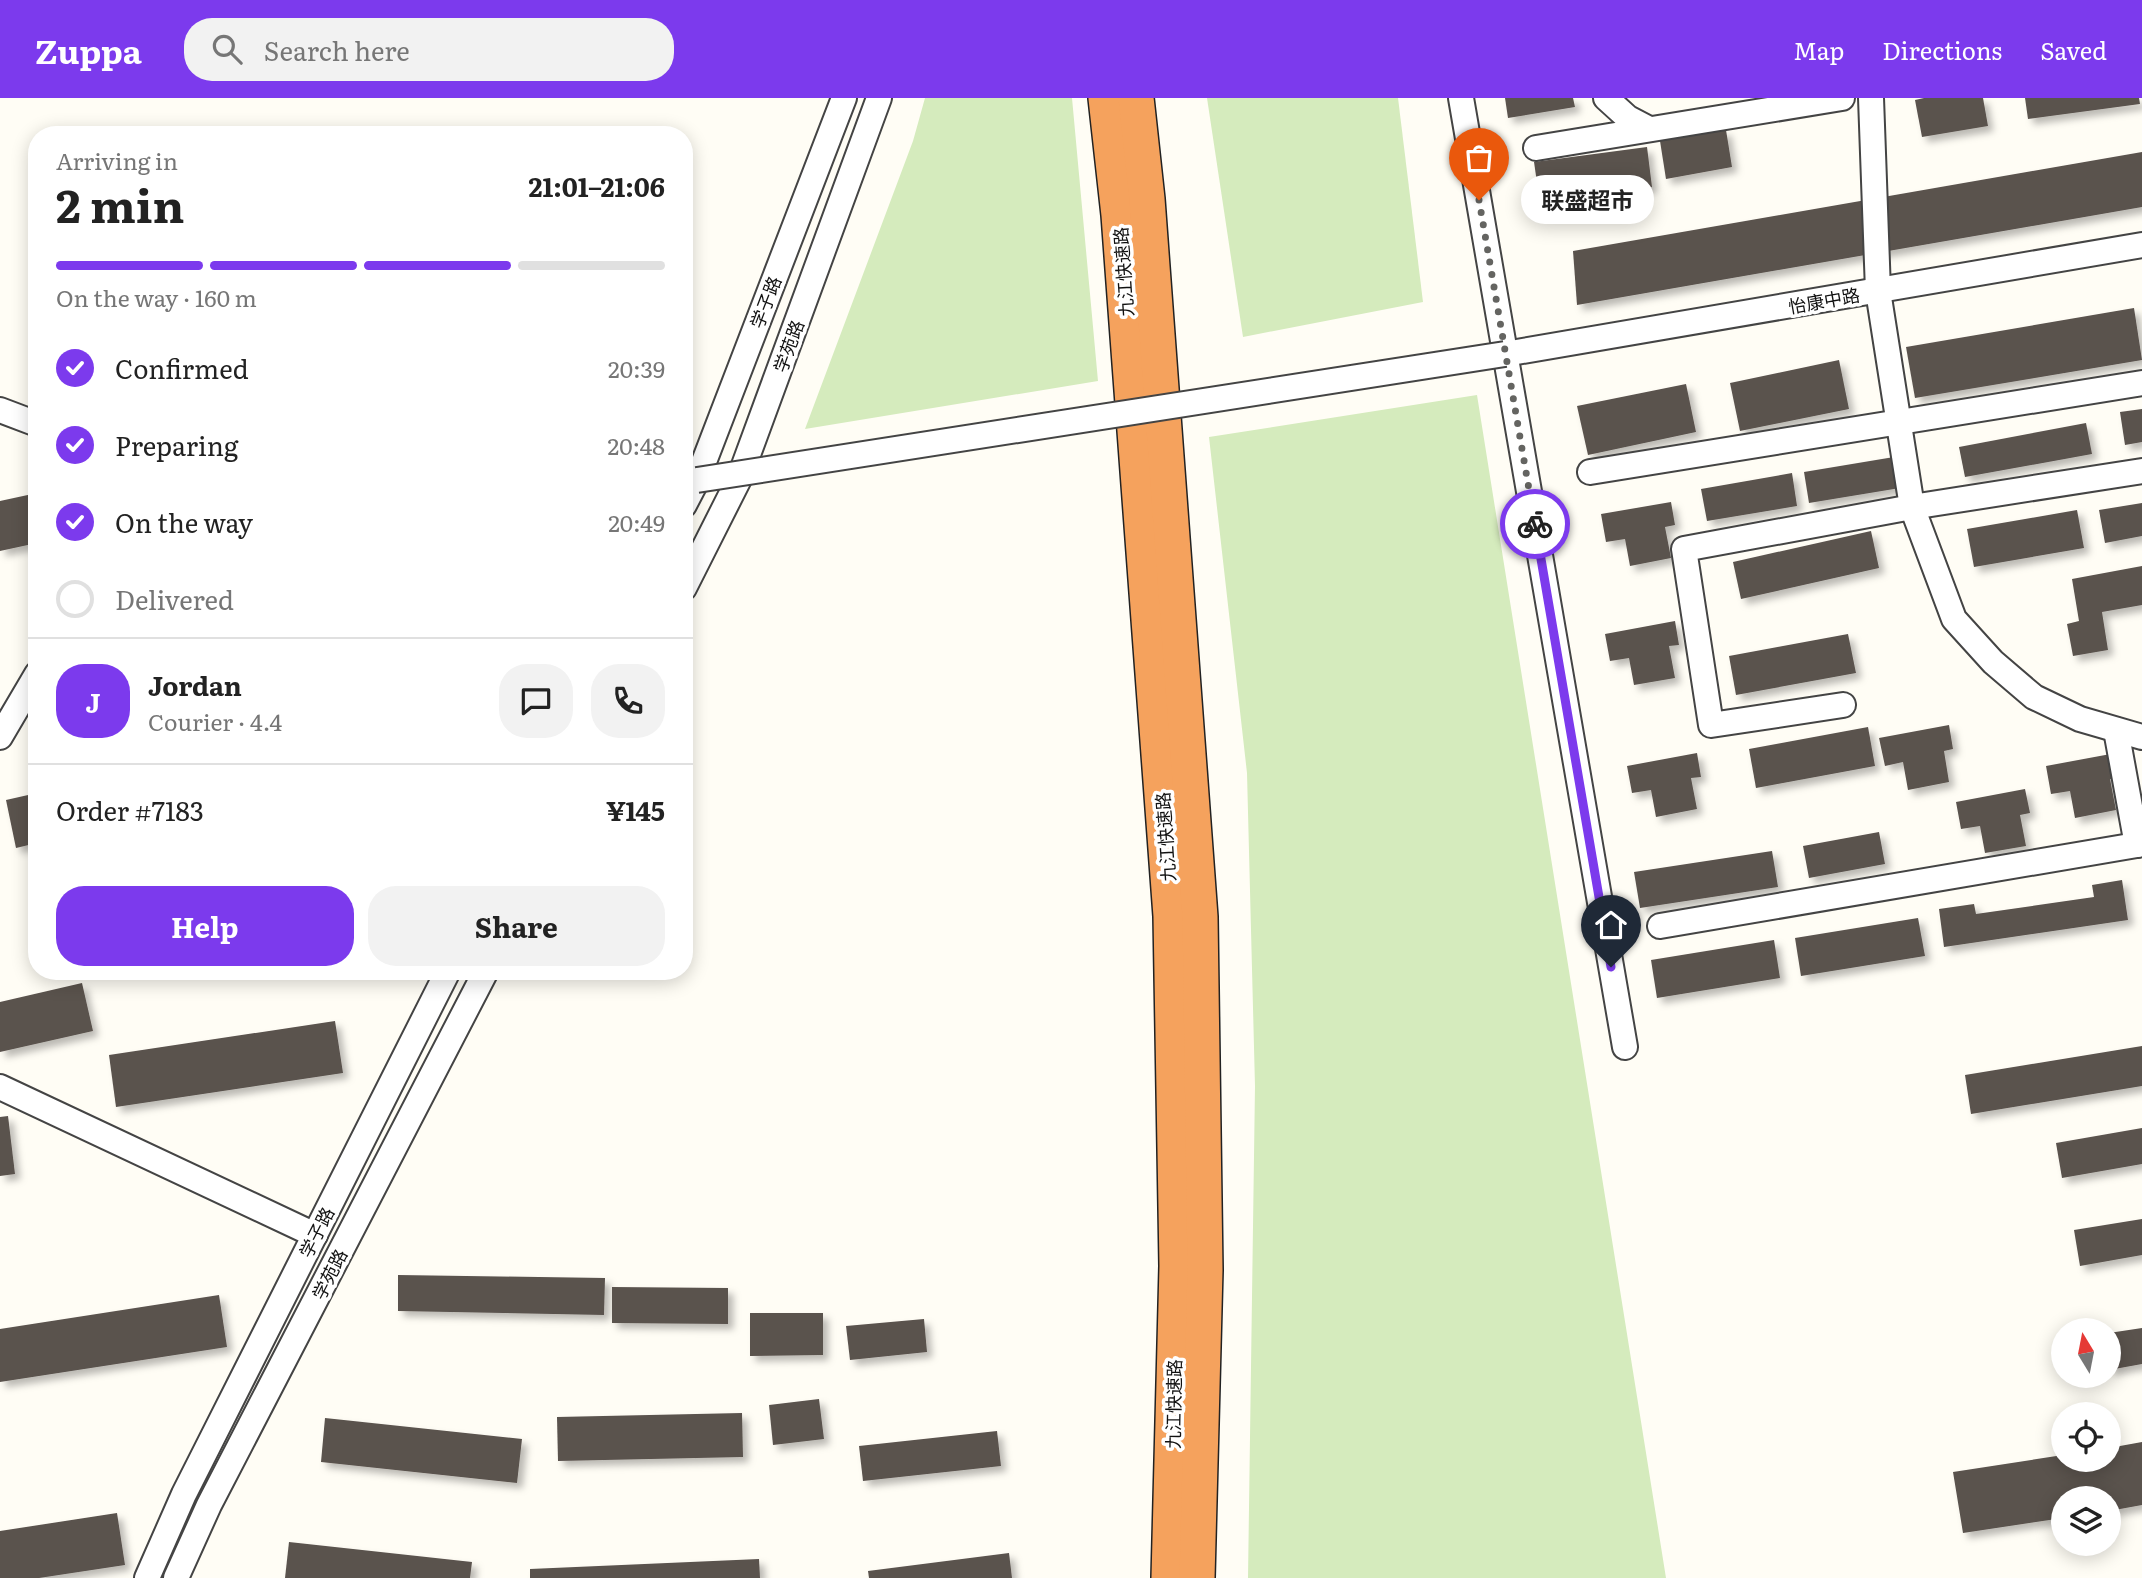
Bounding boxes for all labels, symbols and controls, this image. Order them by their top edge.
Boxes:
search box [184,18,674,81]
text: Zuppa [35,25,142,74]
icon: search [208,30,246,68]
text: Search here [264,30,410,69]
text: Map [1793,32,1844,67]
text: Directions [1882,32,2002,67]
text: Saved [2040,32,2107,67]
pin [1449,128,1509,200]
icon: bag [1460,139,1498,177]
text: Arriving in [56,143,178,177]
text: 21:01–21:06 [528,166,665,205]
text: 2 min [56,169,185,237]
callout: 联盛超市 [1521,176,1654,224]
text: 联盛超市 [1542,182,1634,216]
street label: 九江快速路 [1106,226,1140,318]
street label: 学子路 [743,272,787,332]
text: On the way · 160 m [56,280,257,314]
street label: 怡康中路 [1786,280,1862,320]
street label: 学苑路 [766,316,810,376]
text: Confirmed [115,348,249,387]
icon: check [56,349,94,387]
text: 20:39 [608,351,665,385]
text: Preparing [115,425,238,464]
icon: check [56,426,94,464]
text: 20:48 [608,428,665,462]
courier [1500,489,1570,559]
text: On the way [115,502,253,541]
icon: check [56,503,94,541]
text: 20:49 [608,505,665,539]
icon: bike [1516,505,1554,543]
text: Delivered [115,579,234,618]
button: chat [499,664,573,738]
button: phone [591,664,665,738]
text: Jordan [148,665,242,704]
text: J [86,682,100,721]
text: Courier · 4.4 [148,704,282,738]
text: Order #7183 [56,790,204,829]
text: ¥145 [606,790,665,829]
street label: 九江快速路 [1148,791,1182,883]
button: Help [56,886,354,966]
button: Share [368,886,665,966]
pin [1581,895,1641,967]
icon: home [1592,906,1630,944]
street label: 学子路 [292,1202,340,1262]
street label: 学苑路 [305,1244,353,1304]
north arrow [2051,1318,2121,1388]
map controls [2051,1318,2121,1556]
street label: 九江快速路 [1159,1359,1187,1449]
button: locate [2051,1402,2121,1472]
button: layers [2051,1486,2121,1556]

